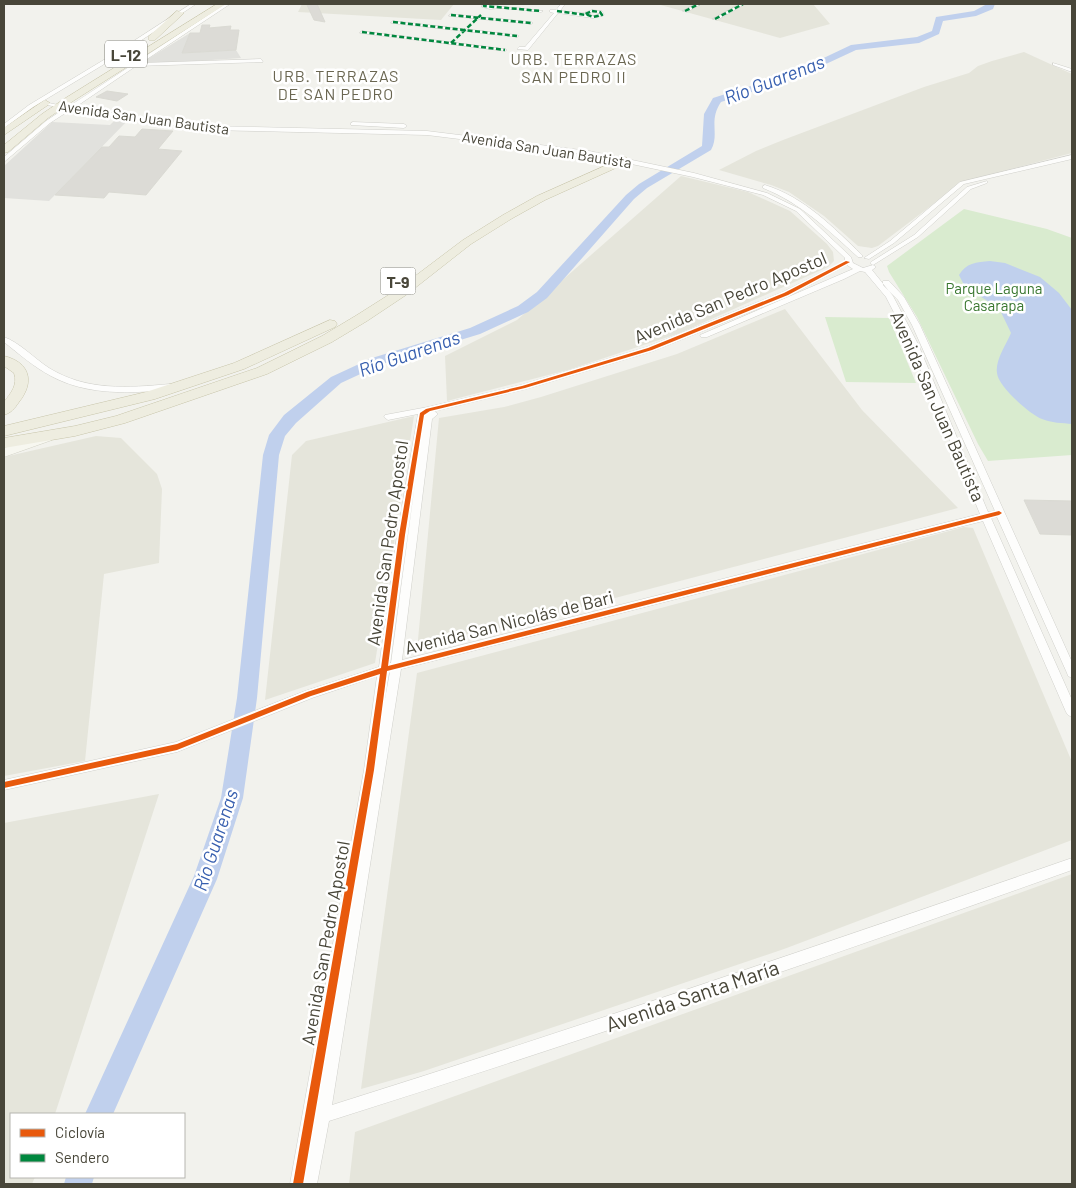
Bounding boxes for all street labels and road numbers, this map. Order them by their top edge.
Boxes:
road number: L-12 [105,41,147,68]
street label: Avenida San Juan Bautista [58,96,230,138]
street label: Avenida San Juan Bautista [461,127,633,171]
street label: Avenida San Pedro Apostol [630,246,830,348]
road number: T-9 [380,268,416,294]
street label: Avenida San Juan Bautista [886,307,990,505]
street label: Avenida San Pedro Apostol [362,439,412,647]
street label: Avenida San Nicolás de Bari [402,585,616,659]
street label: Avenida San Pedro Apostol [296,839,354,1047]
street label: Avenida Santa María [602,954,782,1036]

